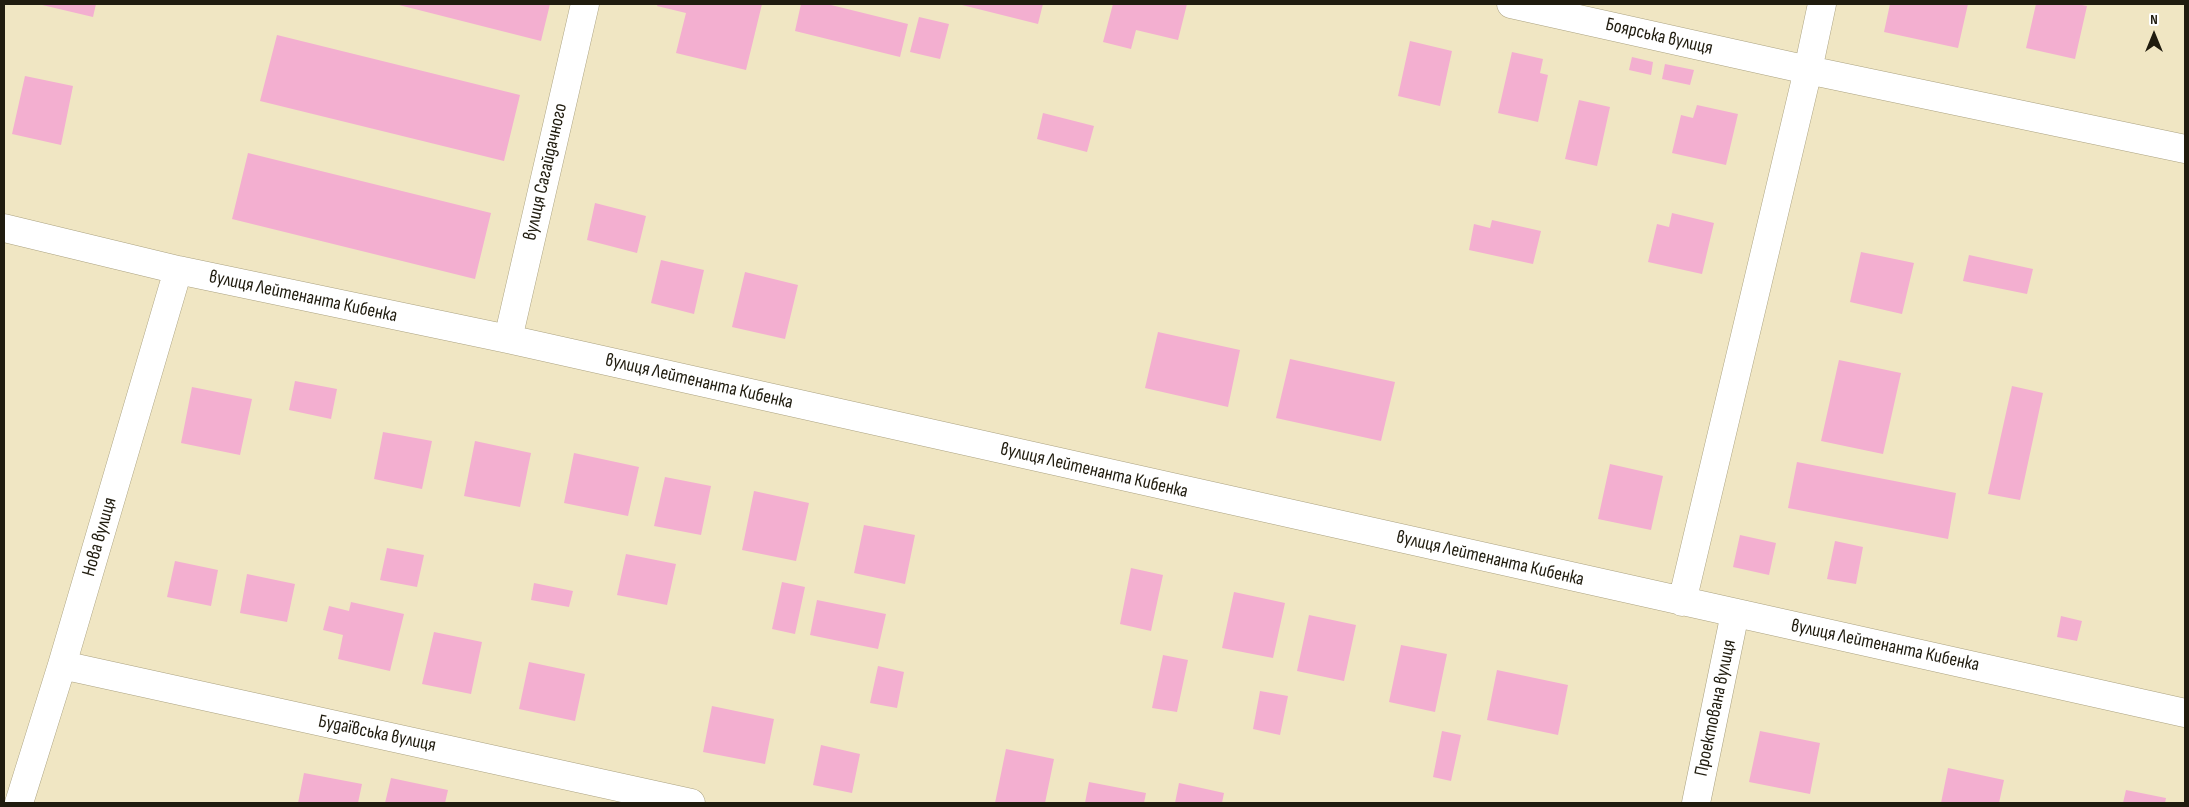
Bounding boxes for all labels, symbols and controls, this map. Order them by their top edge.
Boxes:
north arrow [2129,10,2179,60]
text: N [2150,11,2158,28]
street label: Боярська вулиця [1603,14,1715,60]
street label: вулиця Сагайдачного [519,101,573,243]
street label: вулиця Лейтенанта Кибенка [207,266,399,328]
street label: вулиця Лейтенанта Кибенка [603,349,795,415]
street label: вулиця Лейтенанта Кибенка [998,438,1190,504]
street label: Нова вулиця [78,495,122,579]
street label: вулиця Лейтенанта Кибенка [1394,526,1586,592]
street label: вулиця Лейтенанта Кибенка [1789,615,1981,677]
street label: Проектована вулиця [1690,638,1742,778]
street label: Будаївська вулиця [316,710,438,758]

